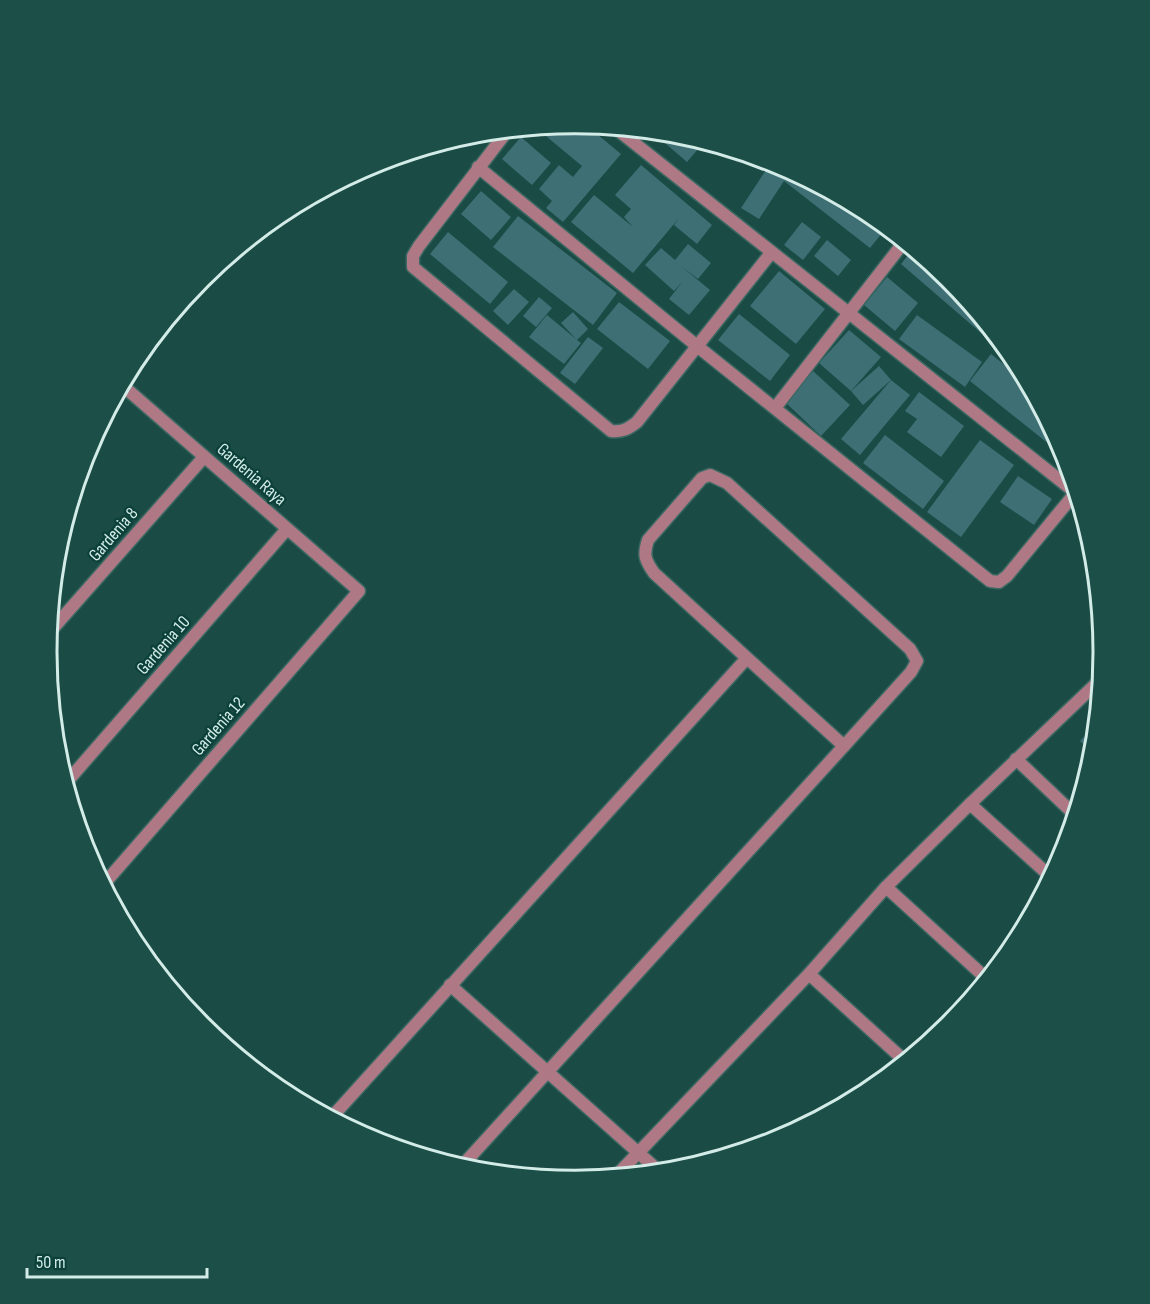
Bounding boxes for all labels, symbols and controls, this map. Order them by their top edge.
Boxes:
street label: Gardenia Raya [213,439,291,510]
street label: Gardenia 8 [84,503,142,565]
street label: Gardenia 10 [132,612,194,679]
street label: Gardenia 12 [187,693,249,760]
scale bar [27,1241,207,1279]
text: 50 m [36,1252,66,1273]

